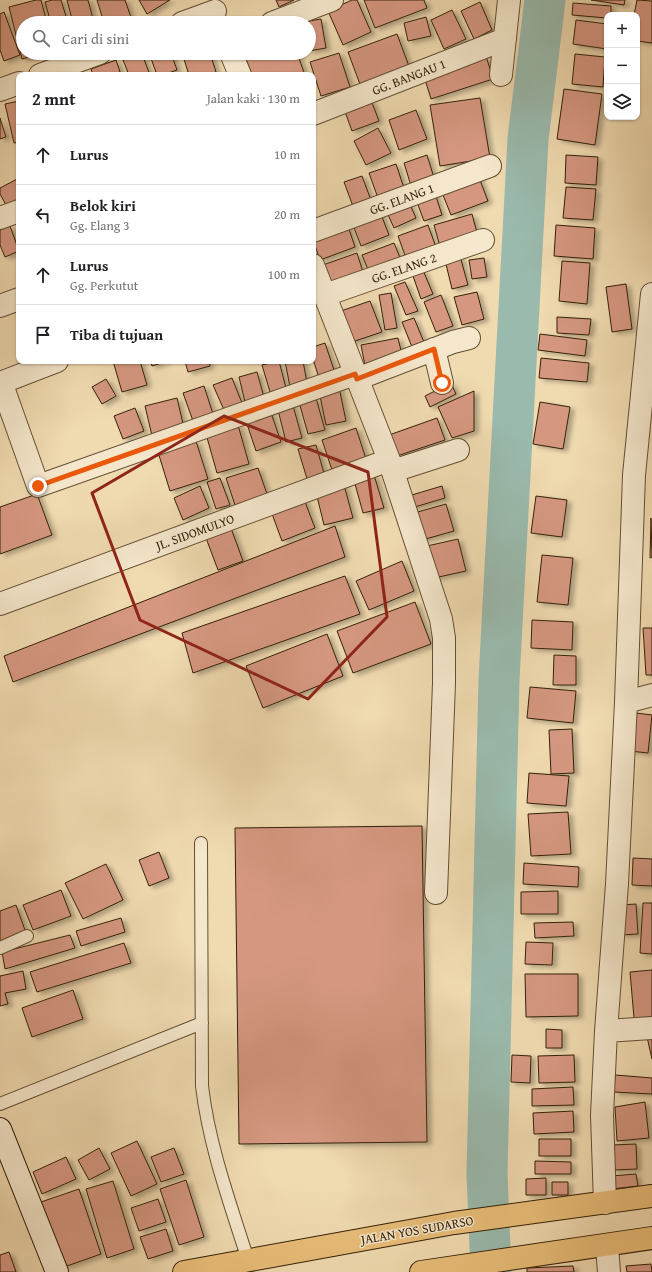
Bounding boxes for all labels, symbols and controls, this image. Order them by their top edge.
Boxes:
map controls [604,12,640,120]
button: + [604,12,640,48]
search box [16,16,316,60]
icon: search [30,27,52,49]
text: Cari di sini [62,28,129,49]
button: − [604,48,640,84]
street label: GG. BANGAU 1 [369,54,449,100]
button: layers [604,84,640,120]
text: 2 mnt [32,86,76,111]
text: Jalan kaki · 130 m [207,89,300,108]
icon: ahead [32,144,54,166]
text: Lurus [70,144,108,165]
text: 10 m [274,145,300,164]
street label: GG. ELANG 1 [367,179,437,219]
text: Belok kiri [70,195,136,216]
icon: left [32,204,54,226]
text: 20 m [274,205,300,224]
text: Gg. Elang 3 [70,216,129,235]
street label: GG. ELANG 2 [369,248,439,288]
text: Lurus [70,255,108,276]
icon: ahead [32,264,54,286]
text: 100 m [268,265,300,284]
text: Gg. Perkutut [70,276,138,295]
icon: arrive [32,324,54,346]
text: Tiba di tujuan [70,324,163,345]
route start [433,374,451,392]
route end [29,477,47,495]
street label: JL. SIDOMULYO [151,509,237,556]
street label: JALAN YOS SUDARSO [357,1211,475,1250]

